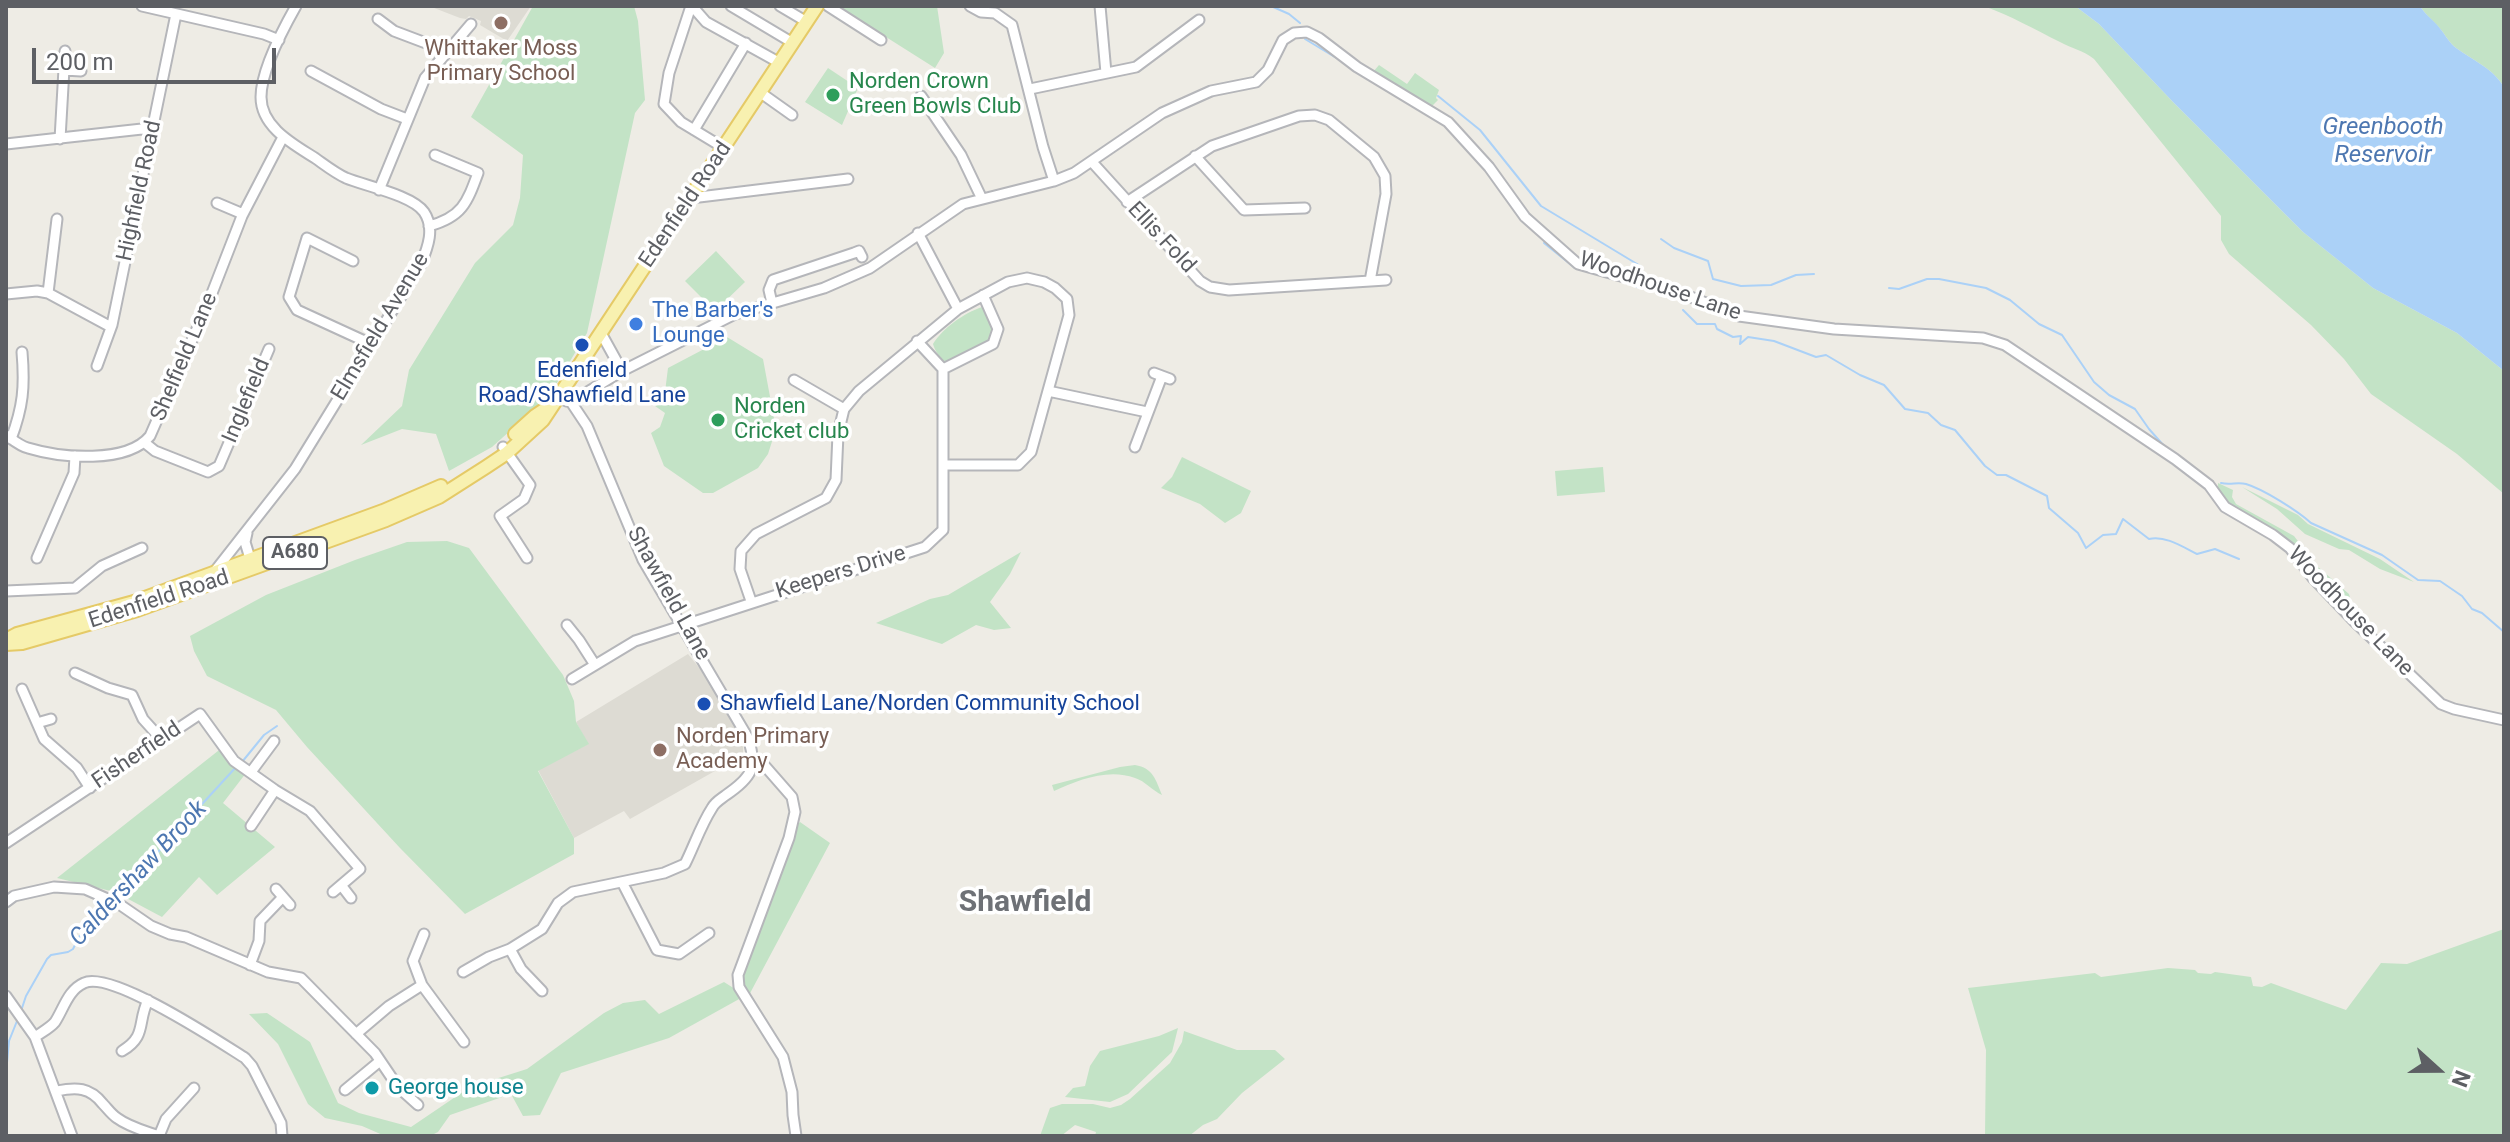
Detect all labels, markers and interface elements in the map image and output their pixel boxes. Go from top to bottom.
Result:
marker: Whittaker Moss Primary School [492,14,510,32]
scale bar [36,32,280,82]
place label: Whittaker Moss Primary School [424,36,578,88]
text: 200 m [46,48,113,76]
place label: Norden Crown Green Bowls Club [849,69,1021,120]
marker: Norden Crown Green Bowls Club [824,86,842,104]
water label: Greenbooth Reservoir [2322,114,2444,170]
street label: Highfield Road [112,118,168,264]
street label: Edenfield Road [634,137,738,273]
street label: Ellis Fold [1121,197,1201,279]
street label: Woodhouse Lane [1576,247,1744,327]
street label: Elmsfield Avenue [327,248,435,406]
street label: Shelfield Lane [146,289,224,425]
place label: The Barber's Lounge [652,298,773,350]
marker: The Barber's Lounge [627,315,645,333]
marker: Edenfield Road/Shawfield Lane [573,336,591,354]
street label: Inglefield [217,355,277,447]
place label: Edenfield Road/Shawfield Lane [478,358,686,410]
place label: Norden Cricket club [734,394,849,446]
marker: Norden Cricket club [709,411,727,429]
street label: Shawfield Lane [620,523,716,665]
road number: A680 [263,537,327,569]
street label: Keepers Drive [773,541,909,605]
street label: Woodhouse Lane [2282,542,2418,682]
street label: Edenfield Road [85,565,233,635]
place label: Shawfield Lane/Norden Community School [720,691,1140,717]
marker: Shawfield Lane/Norden Community School [695,695,713,713]
street label: Fisherfield [87,717,187,795]
place label: Norden Primary Academy [676,724,829,776]
marker: Norden Primary Academy [651,741,669,759]
water label: Caldershaw Brook [64,795,214,953]
district label: Shawfield [959,885,1091,921]
north arrow [2398,1030,2478,1110]
text: N [2446,1067,2475,1091]
place label: George house [388,1075,524,1101]
marker: George house [363,1079,381,1097]

